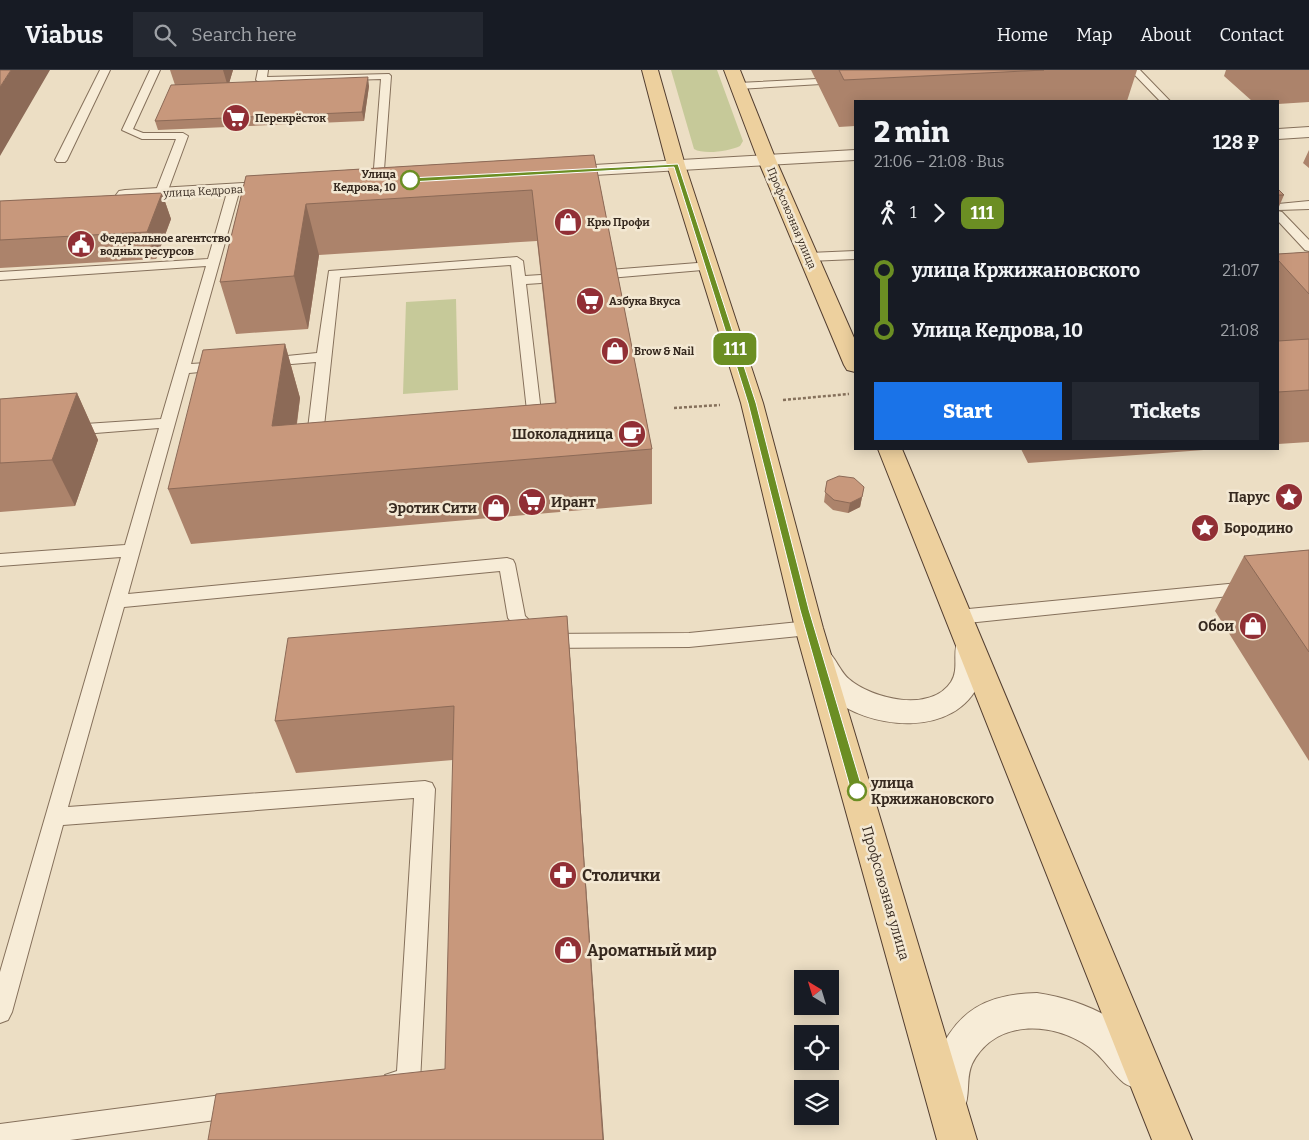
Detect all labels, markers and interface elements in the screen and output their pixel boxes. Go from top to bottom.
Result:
search box [133,12,483,57]
text: Viabus [25,21,103,49]
icon: search [151,21,179,49]
text: Search here [191,23,297,46]
text: Home [997,24,1048,46]
text: Map [1076,24,1112,46]
text: About [1140,24,1191,46]
text: Contact [1219,24,1284,46]
supermarket icon: Перекрёсток [221,103,251,133]
place label: Перекрёсток [255,112,326,125]
text: 2 min [874,116,949,149]
text: 128 ₽ [1213,131,1259,154]
text: 21:06 – 21:08 · Bus [874,152,1004,171]
street label: Профсоюзная улица [764,165,819,271]
place label: Улица Кедрова, 10 [333,168,397,194]
marker: Улица Кедрова, 10 [400,170,420,190]
street label: улица Кедрова [162,183,243,200]
icon: walk [874,199,902,227]
icon: forward [925,199,953,227]
text: 111 [971,202,994,224]
text: 1 [910,203,917,222]
shop icon: Крю Профи [553,207,583,237]
place label: Крю Профи [587,216,650,229]
public building icon: Федеральное агентство водных ресурсов [66,229,96,259]
place label: Федеральное агентство водных ресурсов [100,232,230,258]
text: улица Кржижановского [912,259,1140,282]
text: 21:07 [1222,261,1259,280]
supermarket icon: Азбука Вкуса [575,286,605,316]
place label: Азбука Вкуса [609,295,681,308]
text: Улица Кедрова, 10 [912,319,1083,342]
text: 21:08 [1221,321,1259,340]
line badge: 111 [706,333,764,365]
shop icon: Brow & Nail [600,336,630,366]
text: 111 [723,338,747,360]
place label: Brow & Nail [634,345,695,358]
button: Start [874,382,1062,440]
button: Tickets [1072,382,1259,440]
cafe icon: Шоколадница [617,419,647,449]
place label: Шоколадница [512,426,613,443]
place icon: Парус [1274,482,1304,512]
supermarket icon: Ирант [517,487,547,517]
place label: Парус [1228,489,1270,506]
shop icon: Эротик Сити [481,493,511,523]
place label: Ирант [551,494,596,511]
place label: Эротик Сити [389,500,478,517]
place icon: Бородино [1190,513,1220,543]
place label: Бородино [1224,520,1293,537]
shop icon: Обои [1238,611,1268,641]
place label: Обои [1198,618,1235,635]
place label: улица Кржижановского [870,775,994,808]
marker: улица Кржижановского [847,781,867,801]
street label: Профсоюзная улица [858,824,913,963]
pharmacy icon: Столички [548,860,578,890]
place label: Столички [582,866,661,885]
shop icon: Ароматный мир [553,935,583,965]
place label: Ароматный мир [587,941,717,960]
north arrow [794,970,839,1015]
map controls [794,970,839,1125]
button: locate [794,1025,839,1070]
button: layers [794,1080,839,1125]

